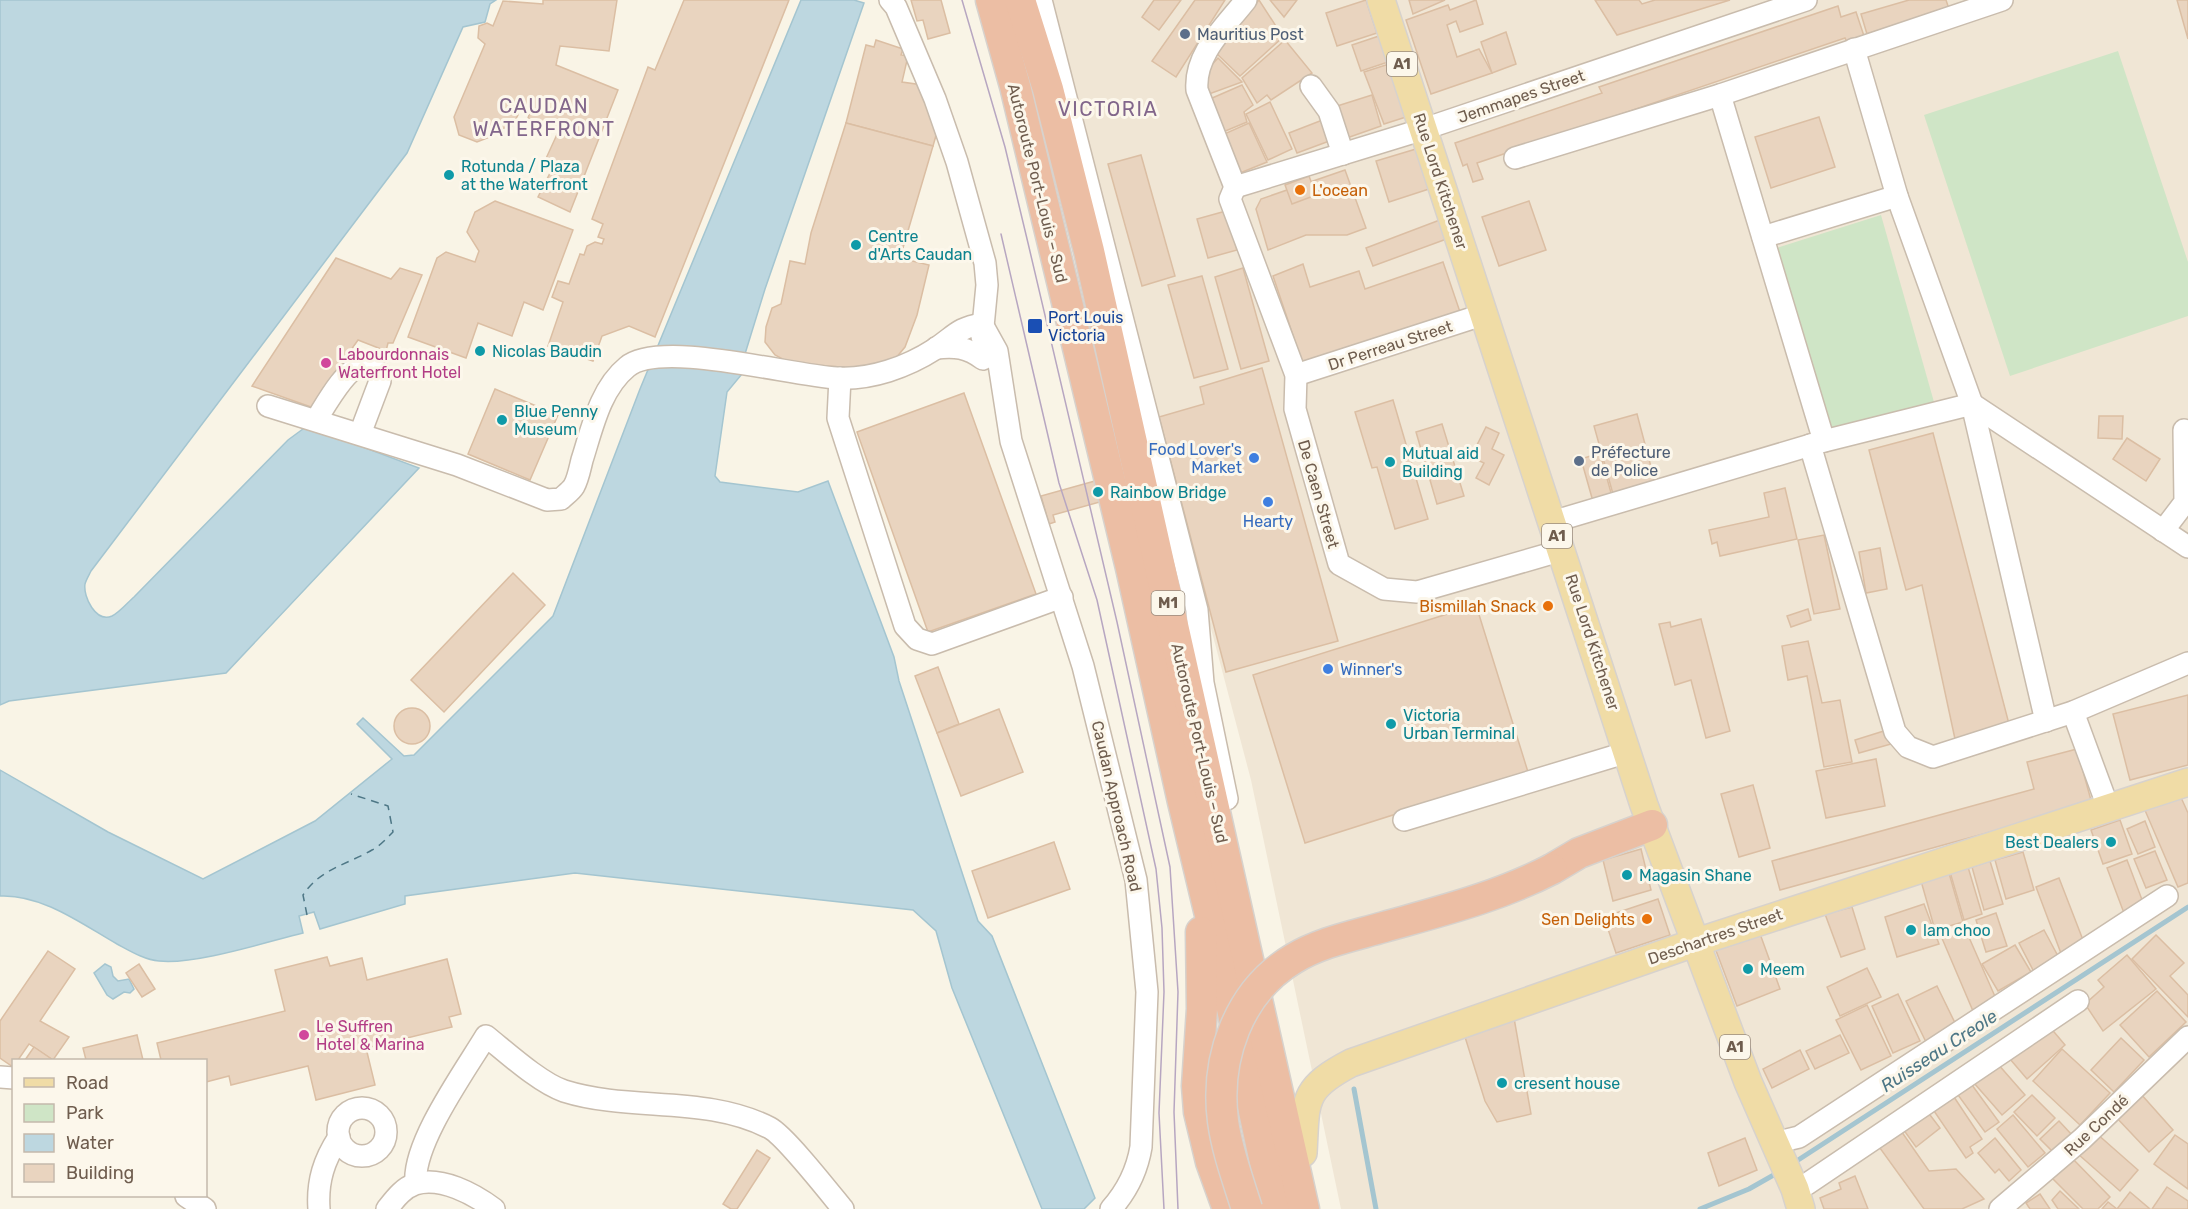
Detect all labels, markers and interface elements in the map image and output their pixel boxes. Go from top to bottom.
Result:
place label: Mauritius Post [1197,25,1304,44]
marker: Mauritius Post [1178,27,1192,41]
road number: A1 [1387,52,1417,76]
street label: Jemmapes Street [1455,66,1587,127]
street label: Autoroute Port-Louis – Sud [1004,82,1071,285]
district label: CAUDAN WATERFRONT [473,94,616,141]
district label: VICTORIA [1058,97,1158,121]
street label: Rue Lord Kitchener [1409,111,1472,252]
place label: Rotunda / Plaza at the Waterfront [461,157,588,194]
marker: Rotunda / Plaza at the Waterfront [442,168,456,182]
place label: L'ocean [1312,181,1368,200]
marker: L'ocean [1293,183,1307,197]
place label: Centre d'Arts Caudan [868,227,972,264]
marker: Centre d'Arts Caudan [849,238,863,252]
place label: Port Louis Victoria [1048,308,1123,345]
street label: Dr Perreau Street [1326,316,1455,375]
marker: Port Louis Victoria [1026,317,1044,335]
place label: Nicolas Baudin [492,342,602,361]
marker: Nicolas Baudin [473,344,487,358]
place label: Labourdonnais Waterfront Hotel [338,345,461,382]
marker: Labourdonnais Waterfront Hotel [319,356,333,370]
place label: Blue Penny Museum [514,402,598,439]
marker: Blue Penny Museum [495,413,509,427]
street label: De Caen Street [1294,438,1343,551]
place label: Food Lover's Market [1148,440,1242,477]
place label: Préfecture de Police [1591,443,1671,480]
place label: Mutual aid Building [1402,444,1479,481]
marker: Food Lover's Market [1247,451,1261,465]
marker: Préfecture de Police [1572,454,1586,468]
marker: Mutual aid Building [1383,455,1397,469]
place label: Rainbow Bridge [1110,483,1226,502]
marker: Rainbow Bridge [1091,485,1105,499]
marker: Hearty [1261,495,1275,509]
place label: Hearty [1243,512,1293,531]
road number: A1 [1542,524,1572,548]
street label: Rue Lord Kitchener [1561,572,1624,713]
road number: M1 [1152,591,1184,615]
place label: Bismillah Snack [1419,597,1537,616]
marker: Bismillah Snack [1541,599,1555,613]
street label: Autoroute Port-Louis – Sud [1167,641,1232,845]
place label: Winner's [1340,660,1402,679]
marker: Winner's [1321,662,1335,676]
place label: Victoria Urban Terminal [1403,706,1515,743]
marker: Victoria Urban Terminal [1384,717,1398,731]
street label: Caudan Approach Road [1088,719,1145,893]
place label: Best Dealers [2005,833,2099,852]
marker: Best Dealers [2104,835,2118,849]
place label: Magasin Shane [1639,866,1752,885]
marker: Magasin Shane [1620,868,1634,882]
street label: Deschartres Street [1645,905,1785,968]
place label: Sen Delights [1541,910,1635,929]
marker: Sen Delights [1640,912,1654,926]
place label: lam choo [1923,921,1991,940]
marker: lam choo [1904,923,1918,937]
place label: Meem [1760,960,1805,979]
marker: Meem [1741,962,1755,976]
water label: Ruisseau Creole [1876,1005,2002,1097]
place label: Le Suffren Hotel & Marina [316,1017,425,1054]
marker: Le Suffren Hotel & Marina [297,1028,311,1042]
road number: A1 [1720,1035,1750,1059]
legend [12,1059,207,1197]
text: Road [66,1072,109,1094]
place label: cresent house [1514,1074,1620,1093]
marker: cresent house [1495,1076,1509,1090]
street label: Rue Condé [2060,1091,2132,1160]
text: Park [66,1102,104,1124]
text: Water [66,1132,114,1154]
text: Building [66,1162,134,1184]

